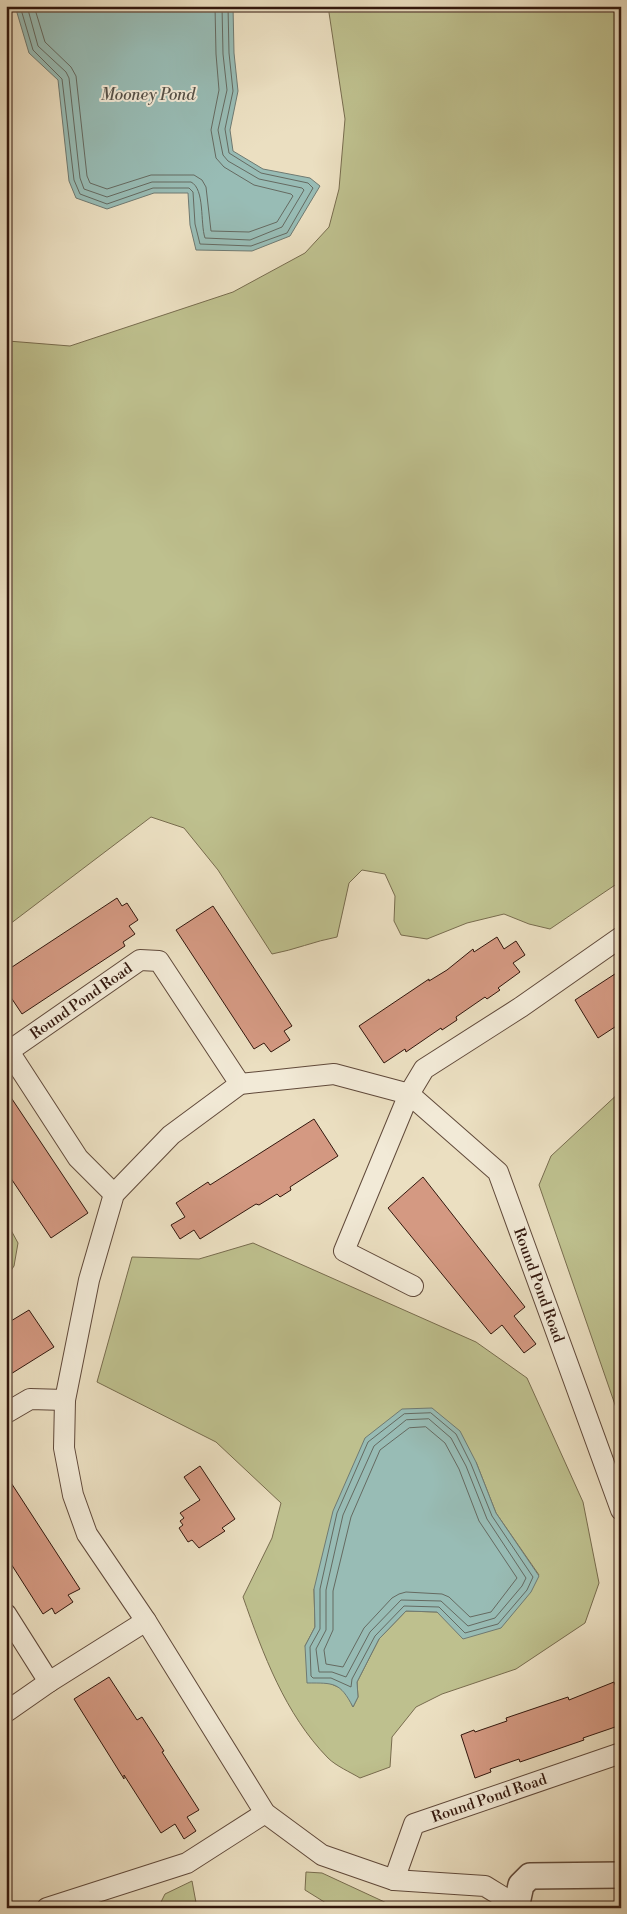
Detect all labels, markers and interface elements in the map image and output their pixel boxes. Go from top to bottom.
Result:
water label: Mooney Pond [101,85,196,105]
street label: Round Pond Road [26,959,137,1044]
street label: Round Pond Road [509,1225,568,1346]
street label: Round Pond Road [429,1770,550,1827]

